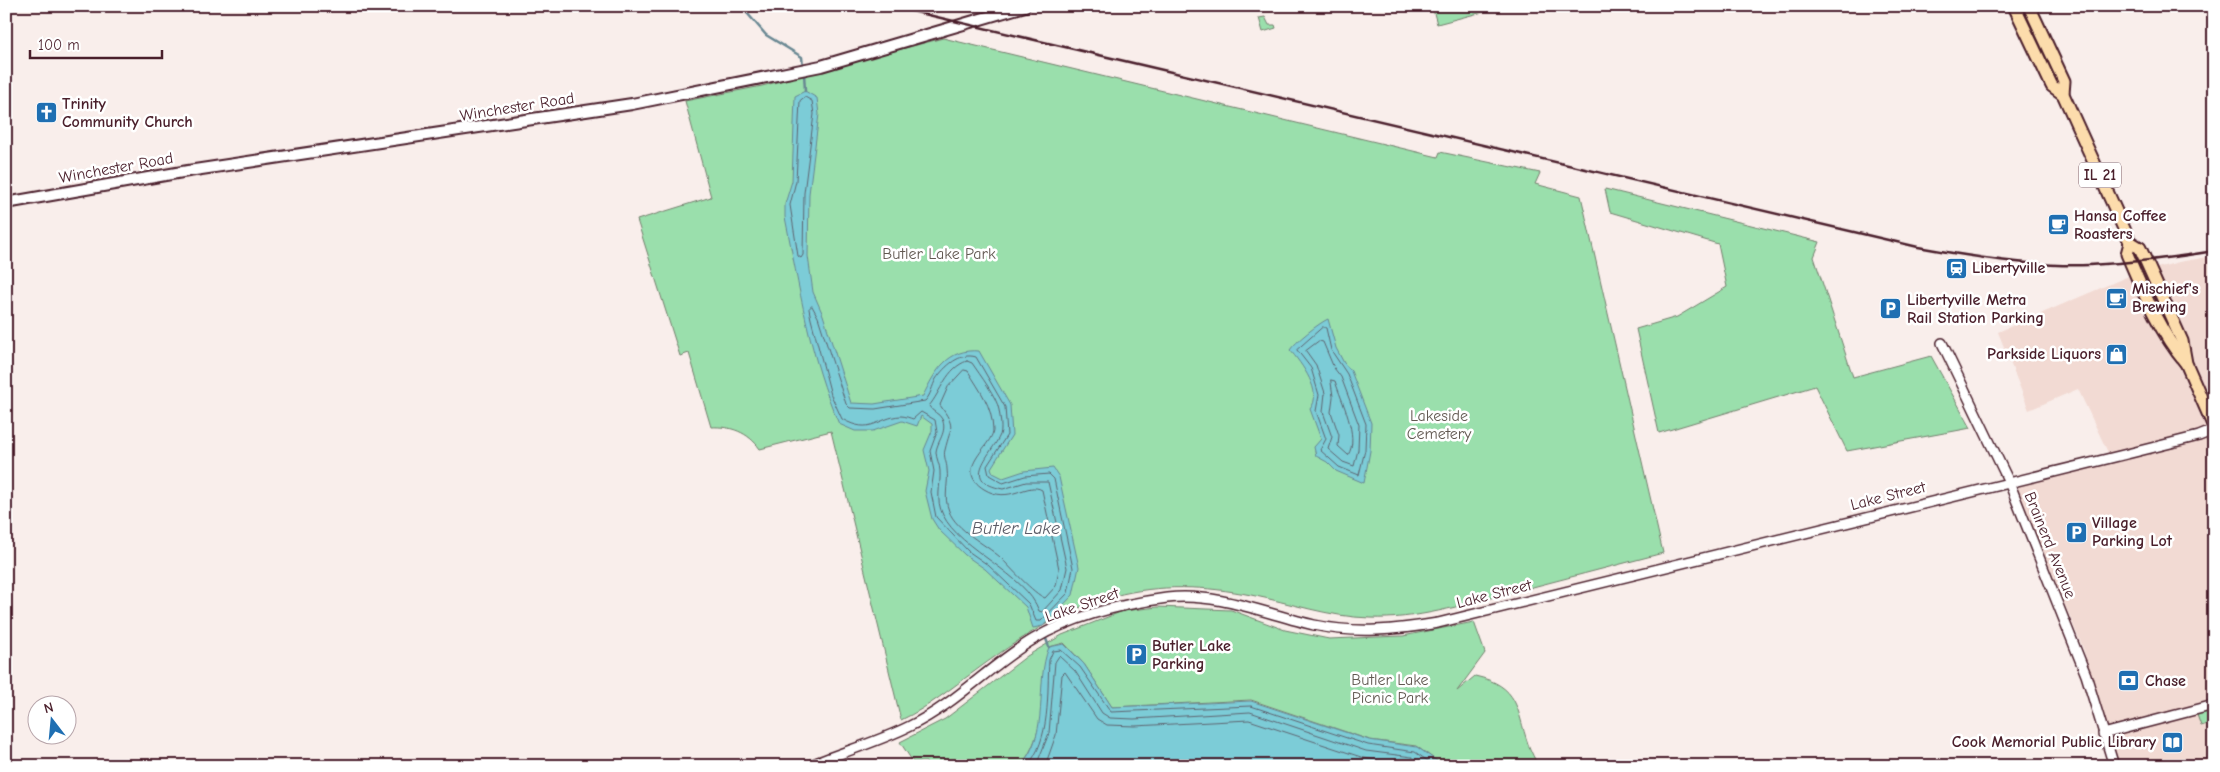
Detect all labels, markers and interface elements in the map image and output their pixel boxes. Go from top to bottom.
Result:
scale bar [30,28,162,60]
text: 100 m [38,36,80,54]
street label: Winchester Road [458,89,576,125]
place label: Trinity Community Church [62,95,193,131]
church icon: Trinity Community Church [34,101,58,125]
street label: Winchester Road [57,149,175,187]
road number: IL 21 [2079,162,2121,188]
place label: Hansa Coffee Roasters [2074,207,2166,243]
cafe icon: Hansa Coffee Roasters [2046,213,2070,237]
park label: Butler Lake Park [882,245,996,263]
station icon: Libertyville [1944,256,1968,280]
place label: Libertyville [1972,259,2046,277]
place label: Mischief's Brewing [2132,280,2199,316]
cafe icon: Mischief's Brewing [2104,286,2128,310]
place label: Libertyville Metra Rail Station Parking [1907,291,2044,327]
parking icon: Libertyville Metra Rail Station Parking [1879,297,1903,321]
shop icon: Parkside Liquors [2105,342,2129,366]
place label: Parkside Liquors [1987,345,2101,363]
park label: Lakeside Cemetery [1407,407,1472,443]
street label: Lake Street [1849,478,1928,514]
street label: Brainerd Avenue [2020,489,2080,601]
place label: Village Parking Lot [2092,514,2173,550]
water label: Butler Lake [972,518,1060,539]
parking icon: Village Parking Lot [2064,520,2088,544]
street label: Lake Street [1455,576,1534,612]
street label: Lake Street [1043,584,1122,626]
place label: Butler Lake Parking [1152,637,1231,673]
parking icon: Butler Lake Parking [1124,643,1148,667]
bank icon: Chase [2117,669,2141,693]
park label: Butler Lake Picnic Park [1351,671,1429,707]
place label: Chase [2145,672,2186,690]
north arrow [28,694,78,744]
text: N [42,699,55,717]
library icon: Cook Memorial Public Library [2160,730,2184,754]
place label: Cook Memorial Public Library [1952,733,2157,751]

